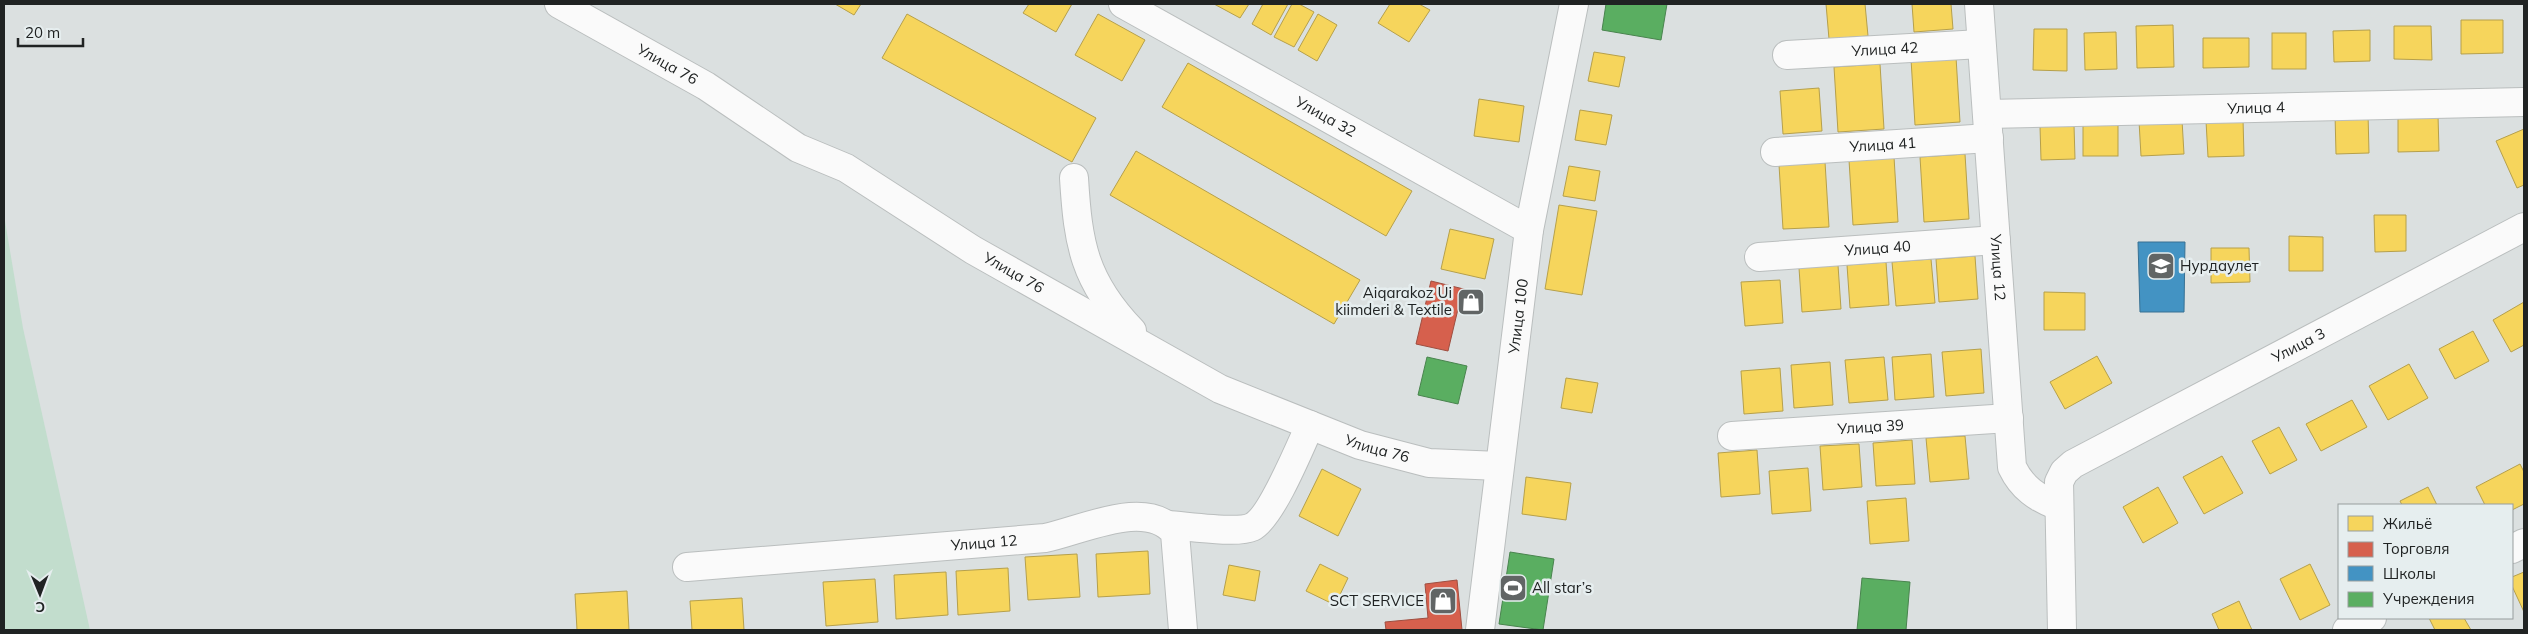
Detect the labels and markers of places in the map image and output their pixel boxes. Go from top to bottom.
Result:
school or university icon: Нурдаулет [2146,251,2176,281]
place label: Нурдаулет [2180,256,2259,275]
place label: Aiqarakoz Ui kiimderi & Textile [1335,283,1452,319]
shop icon: Aiqarakoz Ui kiimderi & Textile [1456,287,1486,317]
sports icon: All star’s [1498,573,1528,603]
place label: All star’s [1532,578,1592,597]
shop icon: SCT SERVICE [1428,586,1458,616]
place label: SCT SERVICE [1330,591,1424,610]

